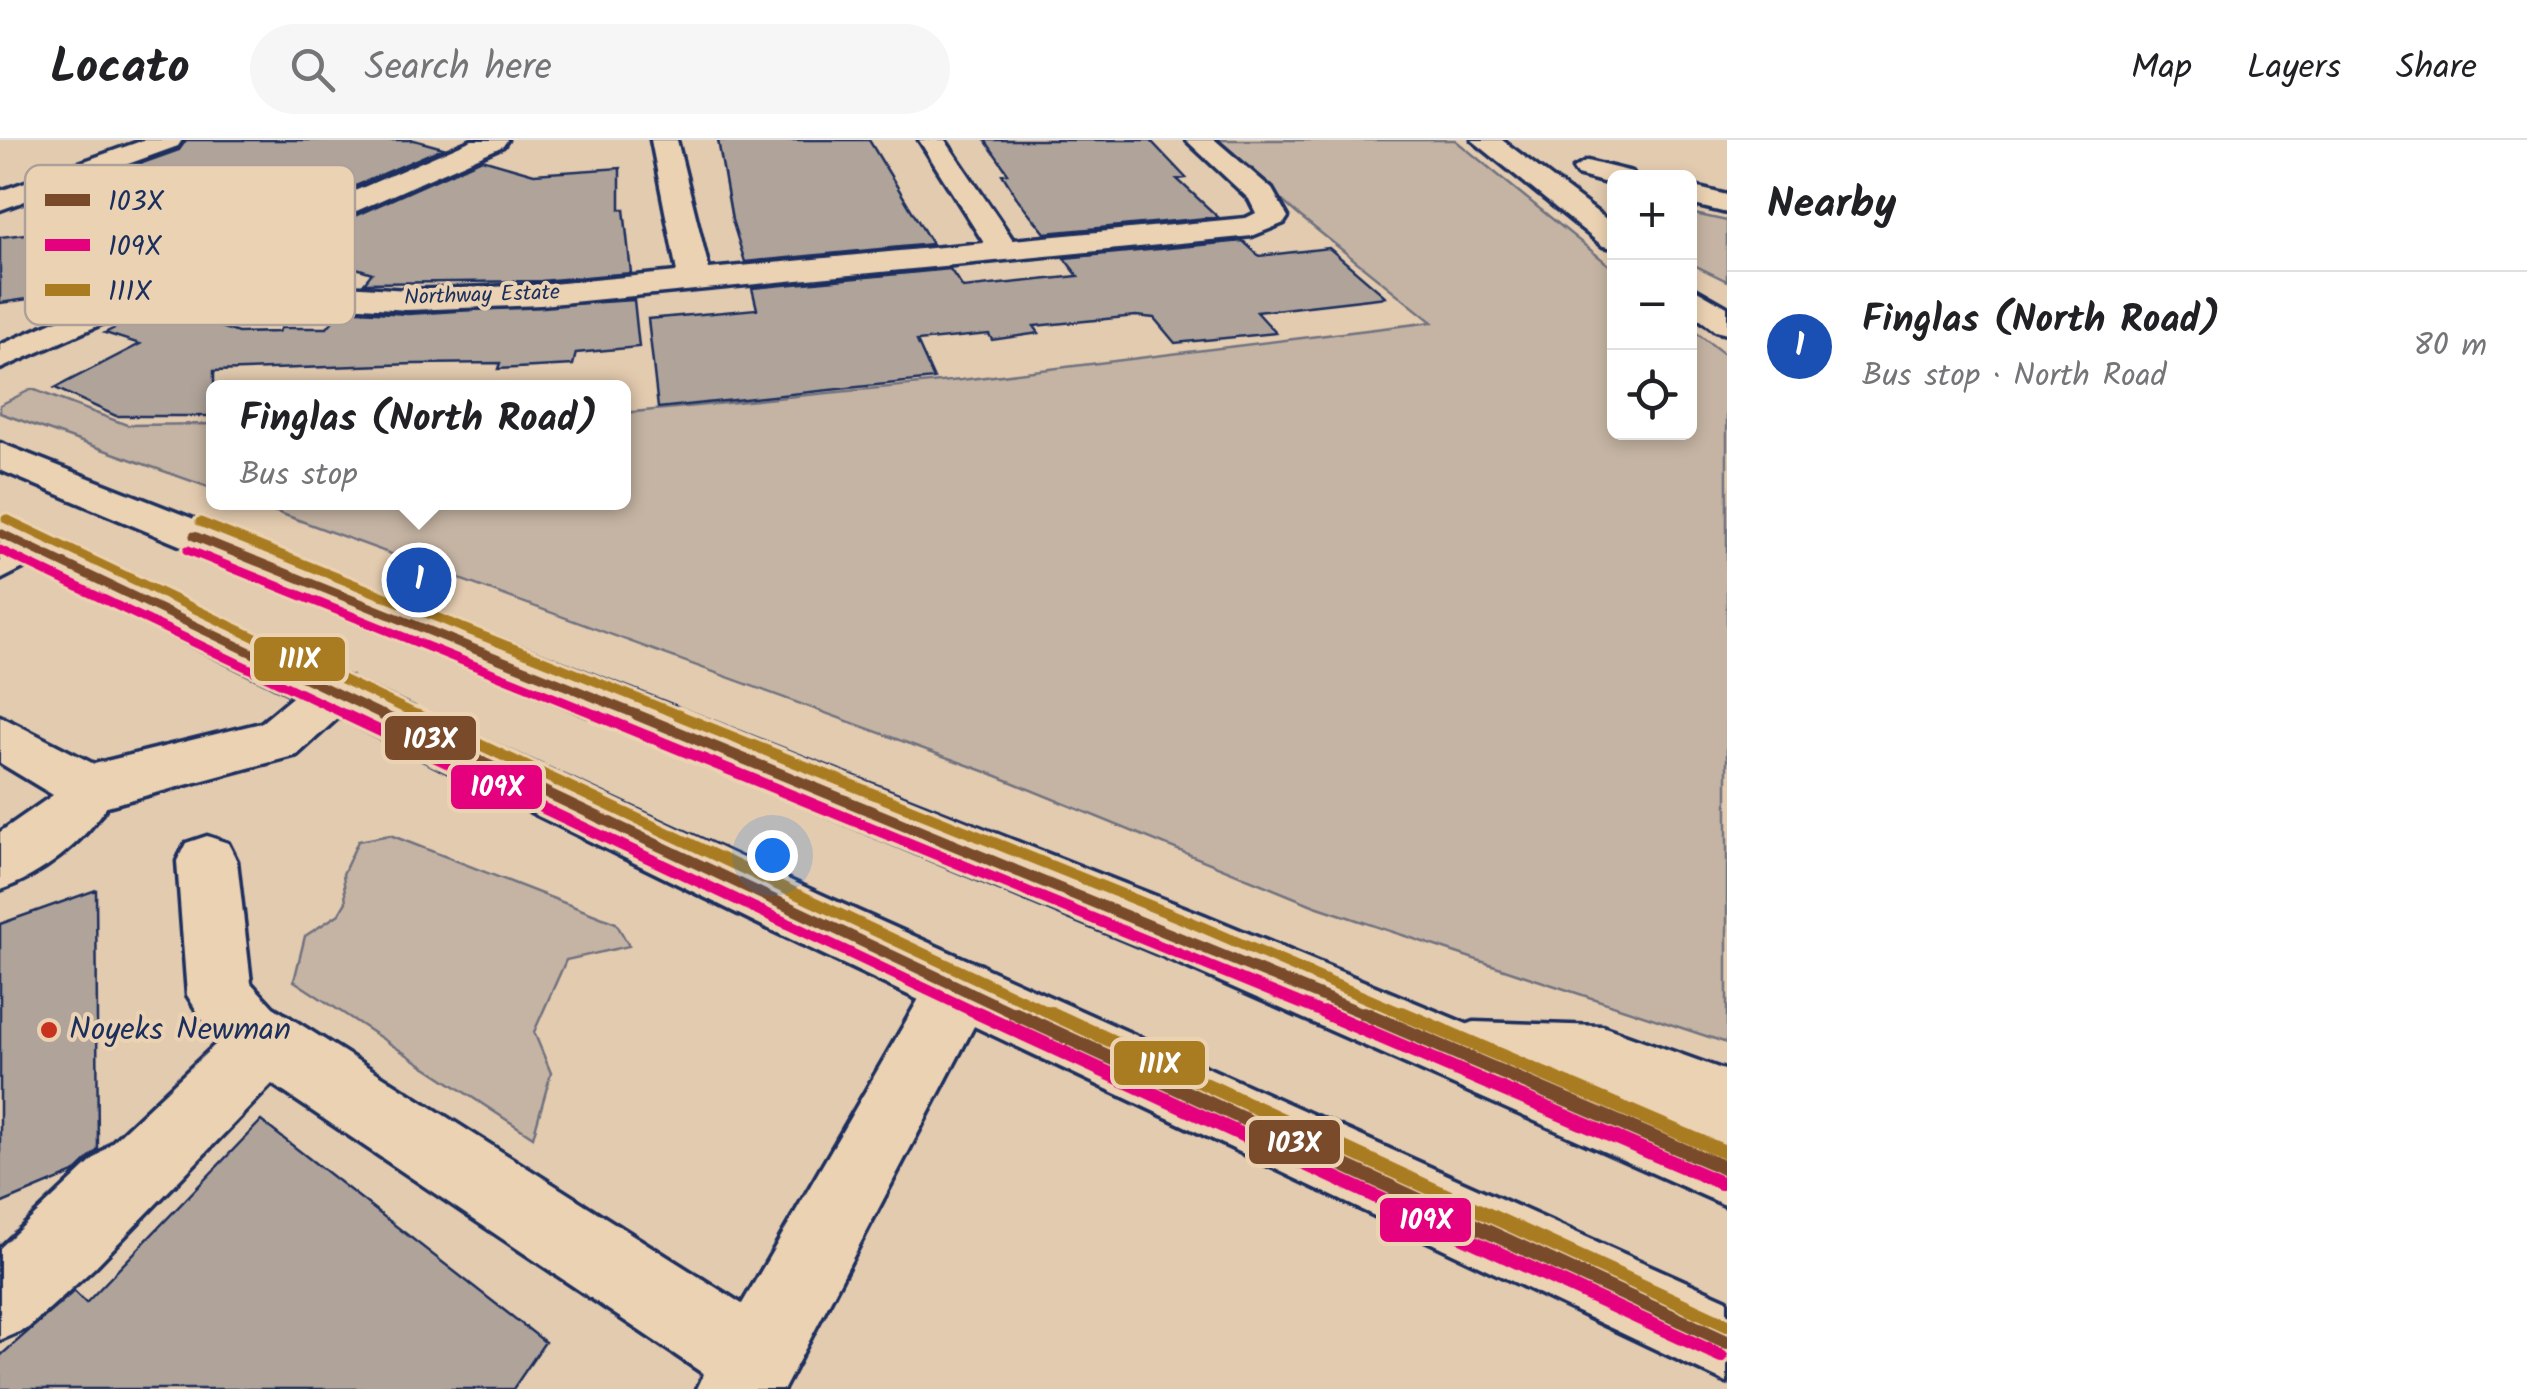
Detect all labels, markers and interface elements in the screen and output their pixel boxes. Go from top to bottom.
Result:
search box [250,24,950,114]
text: Locato [50,31,190,107]
text: Search here [365,39,552,99]
text: Map [2131,41,2192,97]
text: Layers [2247,41,2341,97]
text: Share [2396,41,2477,97]
icon: search [285,42,340,97]
legend [25,165,355,325]
map controls [1607,170,1697,440]
button: + [1607,170,1697,260]
text: Nearby [1767,172,1896,239]
text: 103X [108,180,165,225]
text: 109X [108,225,162,270]
button: − [1607,260,1697,350]
text: 111X [108,270,152,315]
street label: Northway Estate [403,276,561,316]
text: Finglas (North Road) [1862,291,2220,351]
text: 1 [1795,321,1804,372]
text: 80 m [2413,321,2487,372]
button: locate [1607,350,1697,440]
text: Bus stop · North Road [1862,351,2167,402]
popup [206,380,631,510]
text: Finglas (North Road) [239,390,598,450]
text: Bus stop [239,450,357,501]
pin: 1 [386,542,452,618]
line badge: 111X [252,635,347,683]
text: 111X [278,638,321,683]
line badge: 103X [383,714,478,762]
text: 103X [403,718,459,763]
line badge: 109X [449,763,544,811]
text: 109X [470,766,525,811]
your location [747,830,798,881]
place label: Noyeks Newman [69,1005,291,1056]
marker: Noyeks Newman [38,1019,60,1041]
line badge: 111X [1112,1039,1207,1087]
text: 111X [1138,1043,1181,1088]
line badge: 103X [1247,1118,1342,1166]
text: 103X [1267,1122,1323,1167]
line badge: 109X [1378,1196,1473,1244]
text: 109X [1399,1199,1454,1244]

